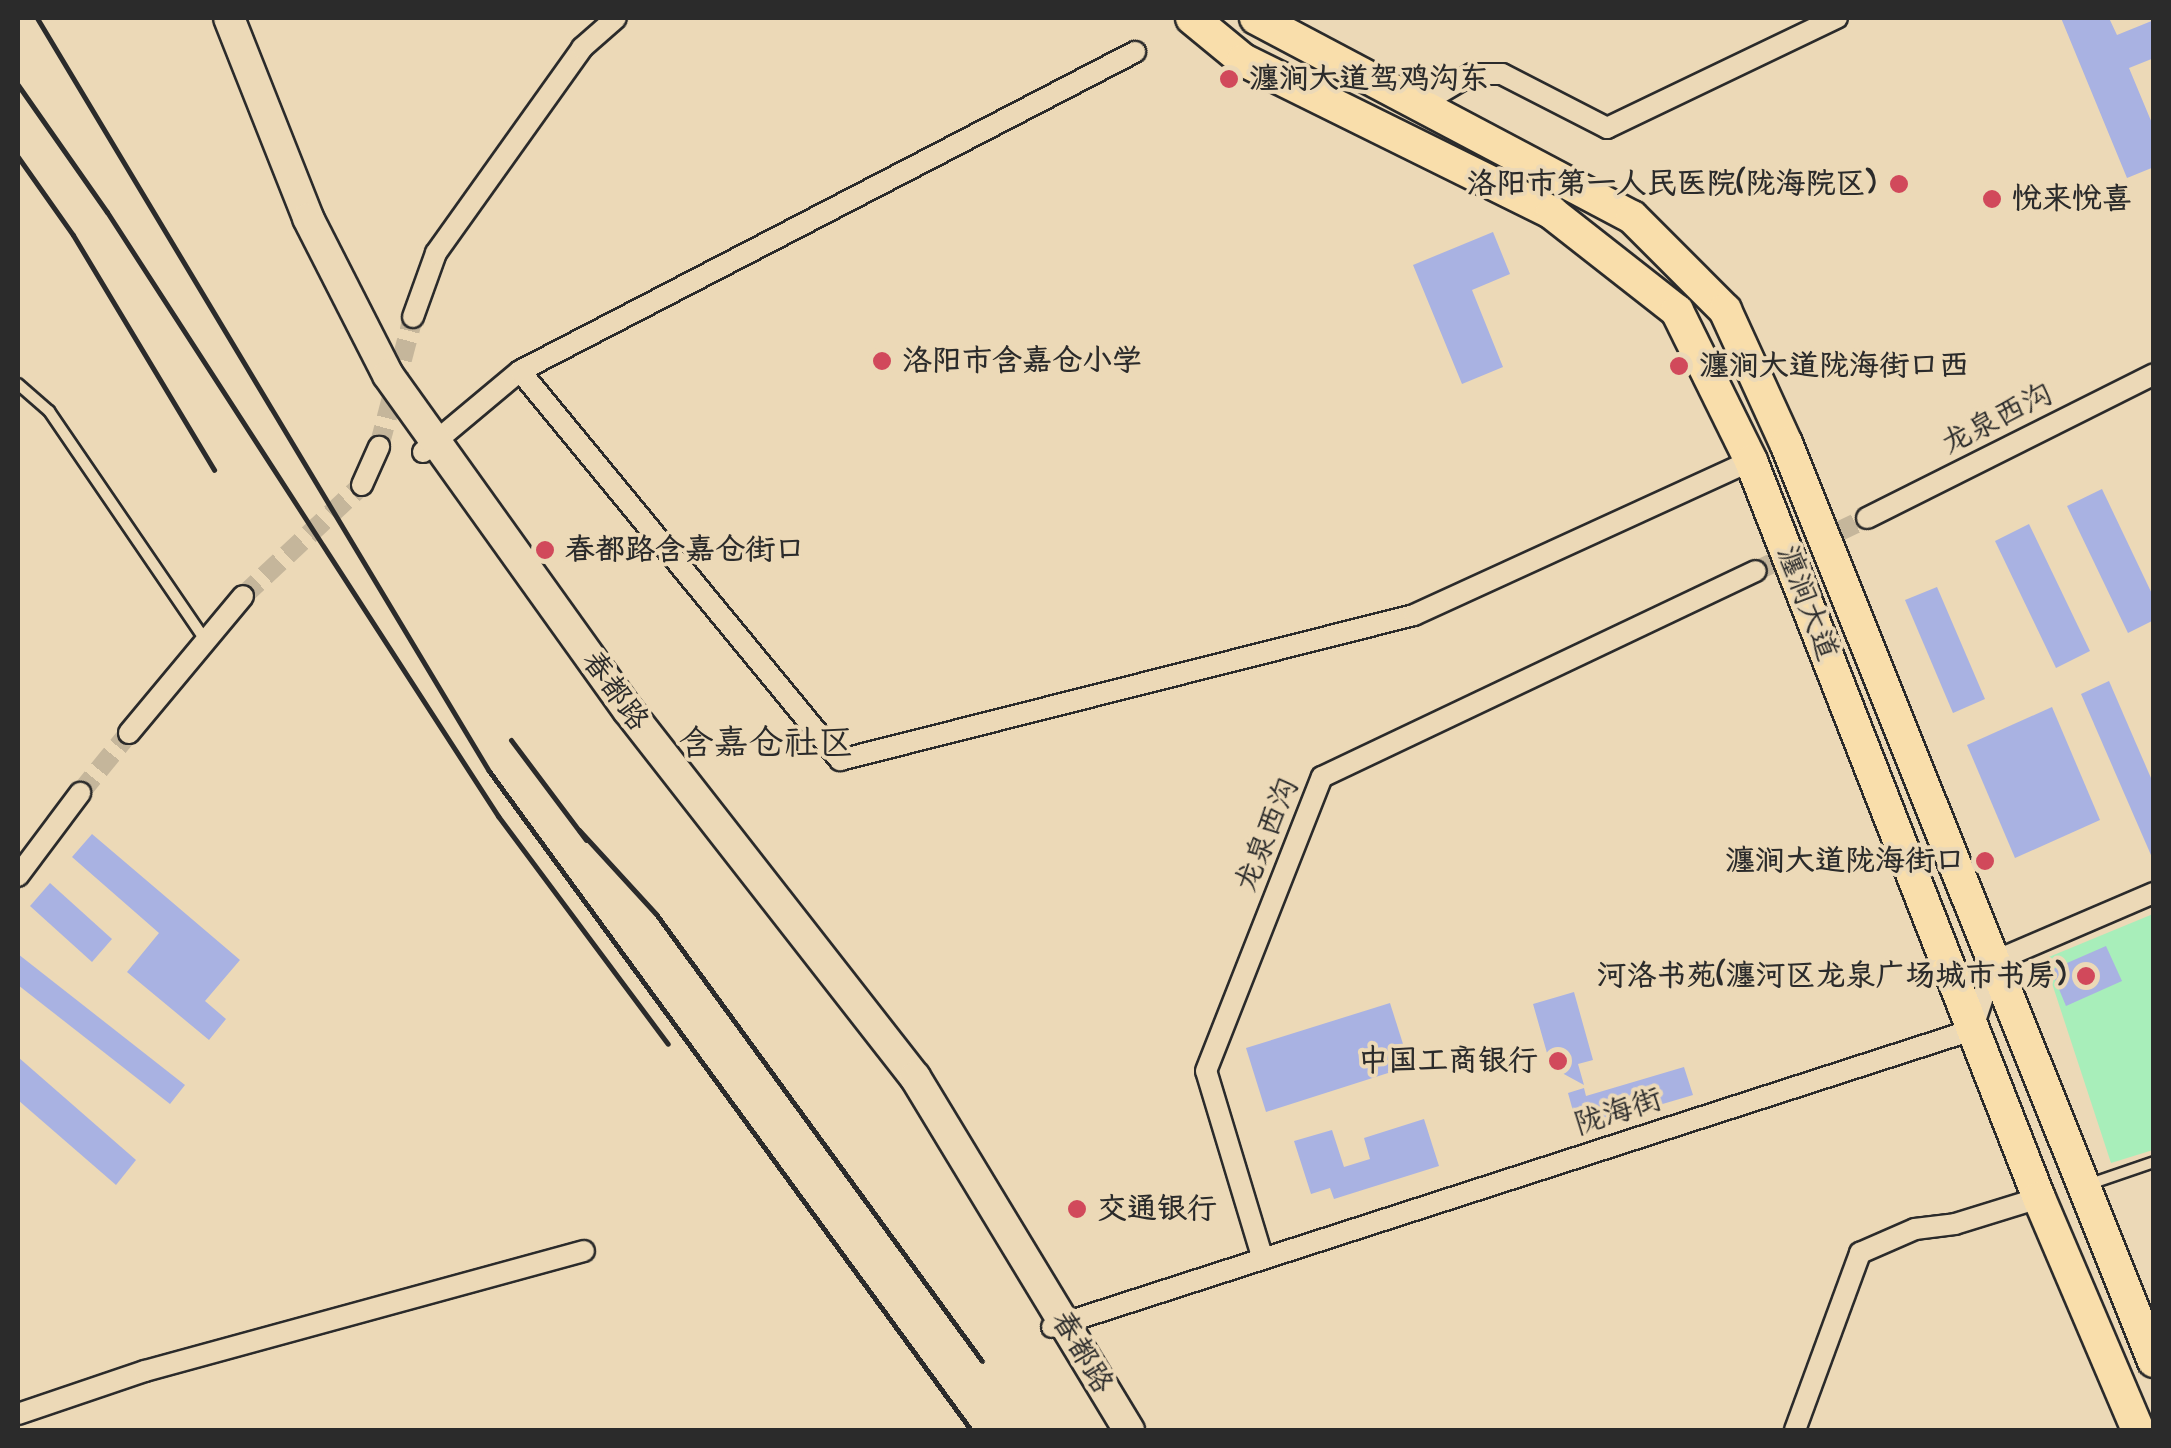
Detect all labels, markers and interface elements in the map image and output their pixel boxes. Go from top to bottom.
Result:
place label: 瀍涧大道驾鸡沟东 [1249,61,1489,97]
marker: 瀍涧大道驾鸡沟东 [1218,68,1240,90]
place label: 洛阳市第一人民医院(陇海院区) [1467,166,1876,202]
marker: 洛阳市第一人民医院(陇海院区) [1886,171,1912,197]
place label: 悦来悦喜 [2012,181,2132,217]
marker: 悦来悦喜 [1981,188,2003,210]
place label: 洛阳市含嘉仓小学 [902,343,1142,379]
place label: 瀍涧大道陇海街口西 [1699,348,1969,384]
marker: 洛阳市含嘉仓小学 [871,350,893,372]
marker: 瀍涧大道陇海街口西 [1668,355,1690,377]
street label: 龙泉西沟 [1935,376,2059,462]
place label: 春都路含嘉仓街口 [565,532,805,568]
marker: 春都路含嘉仓街口 [534,539,556,561]
street label: 瀍涧大道 [1769,541,1845,665]
street label: 春都路 [574,644,656,738]
district label: 含嘉仓社区 [679,723,853,765]
street label: 龙泉西沟 [1228,773,1306,897]
place label: 瀍涧大道陇海街口 [1725,843,1965,879]
marker: 瀍涧大道陇海街口 [1974,850,1996,872]
place label: 河洛书苑(瀍河区龙泉广场城市书房) [1597,958,2066,994]
marker: 河洛书苑(瀍河区龙泉广场城市书房) [2075,965,2097,987]
place label: 中国工商银行 [1358,1043,1538,1079]
marker: 中国工商银行 [1547,1050,1569,1072]
street label: 陇海街 [1570,1081,1666,1143]
place label: 交通银行 [1097,1191,1217,1227]
marker: 交通银行 [1066,1198,1088,1220]
street label: 春都路 [1043,1304,1121,1400]

